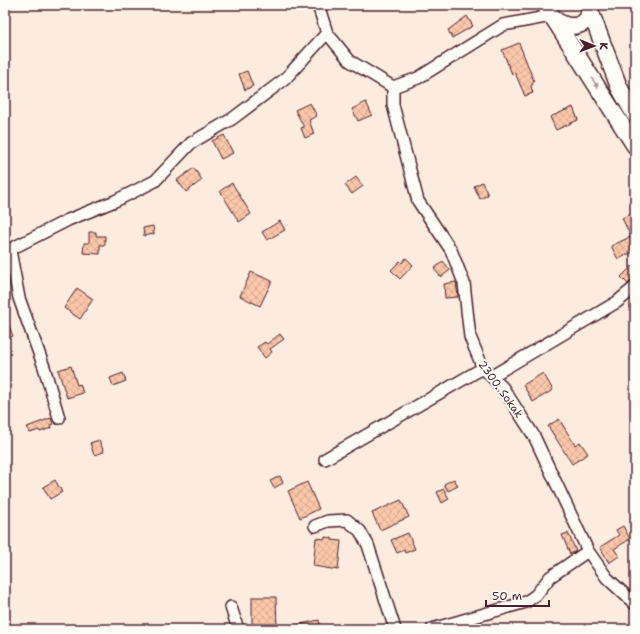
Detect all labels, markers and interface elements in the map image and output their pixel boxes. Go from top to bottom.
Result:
north arrow [574,26,614,66]
text: K [596,42,611,51]
one-way arrow [591,77,598,89]
street label: 2300. Sokak [475,358,526,421]
scale bar [486,582,549,608]
text: 50 m [492,588,522,604]

